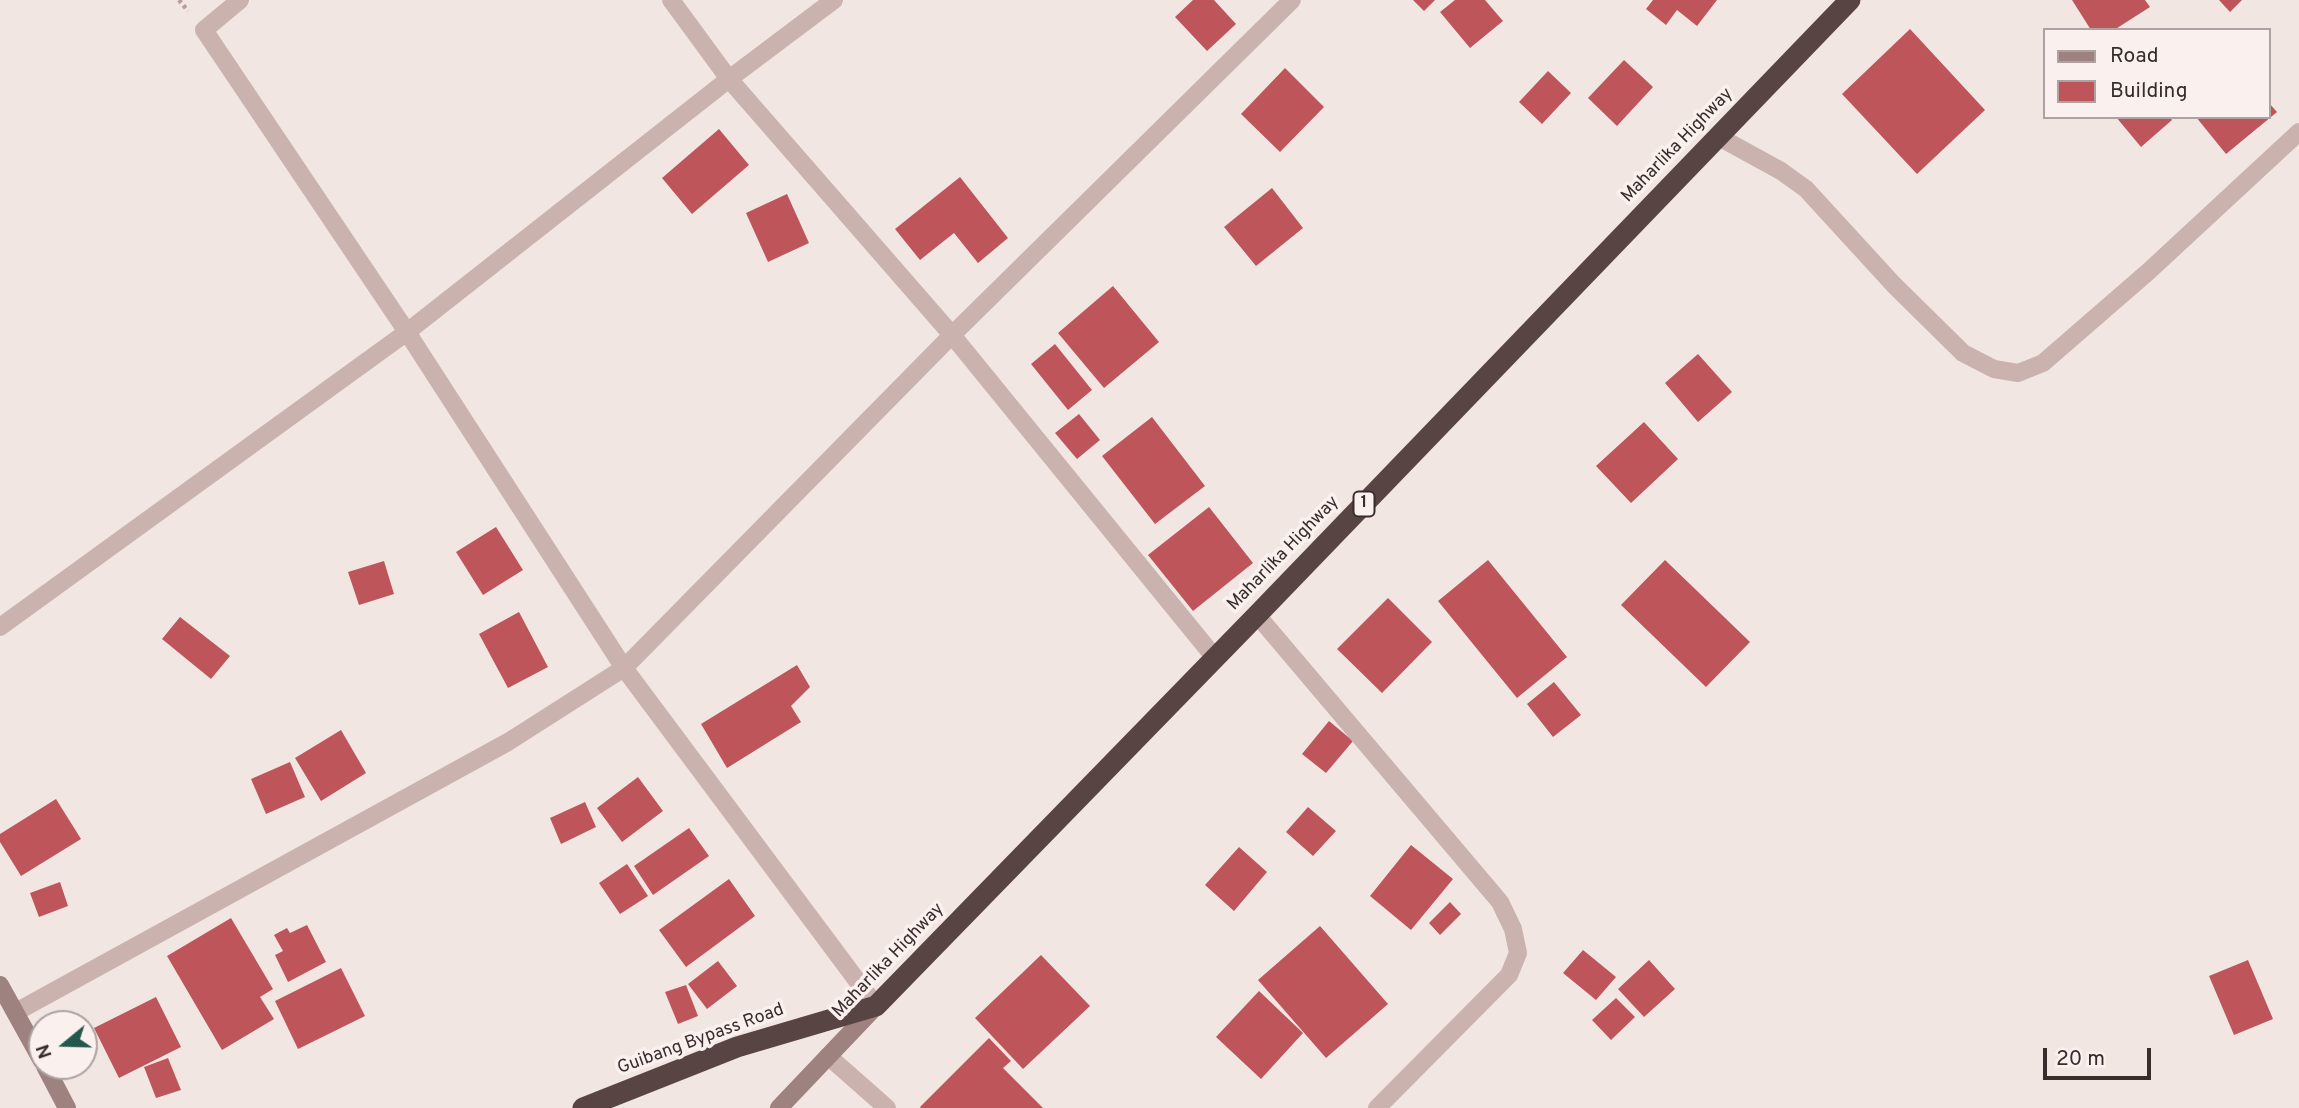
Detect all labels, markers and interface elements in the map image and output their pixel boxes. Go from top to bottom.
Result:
legend [2044,28,2271,119]
text: Road [2110,43,2159,70]
text: Building [2110,78,2188,105]
street label: Maharlika Highway [1618,84,1738,208]
road number: 1 [1354,491,1374,516]
street label: Maharlika Highway [1224,492,1344,616]
street label: Maharlika Highway [829,899,949,1023]
street label: Guibang Bypass Road [615,1000,787,1080]
north arrow [28,1010,98,1080]
scale bar [2047,1034,2156,1078]
text: N [31,1041,59,1062]
text: 20 m [2056,1046,2105,1073]

